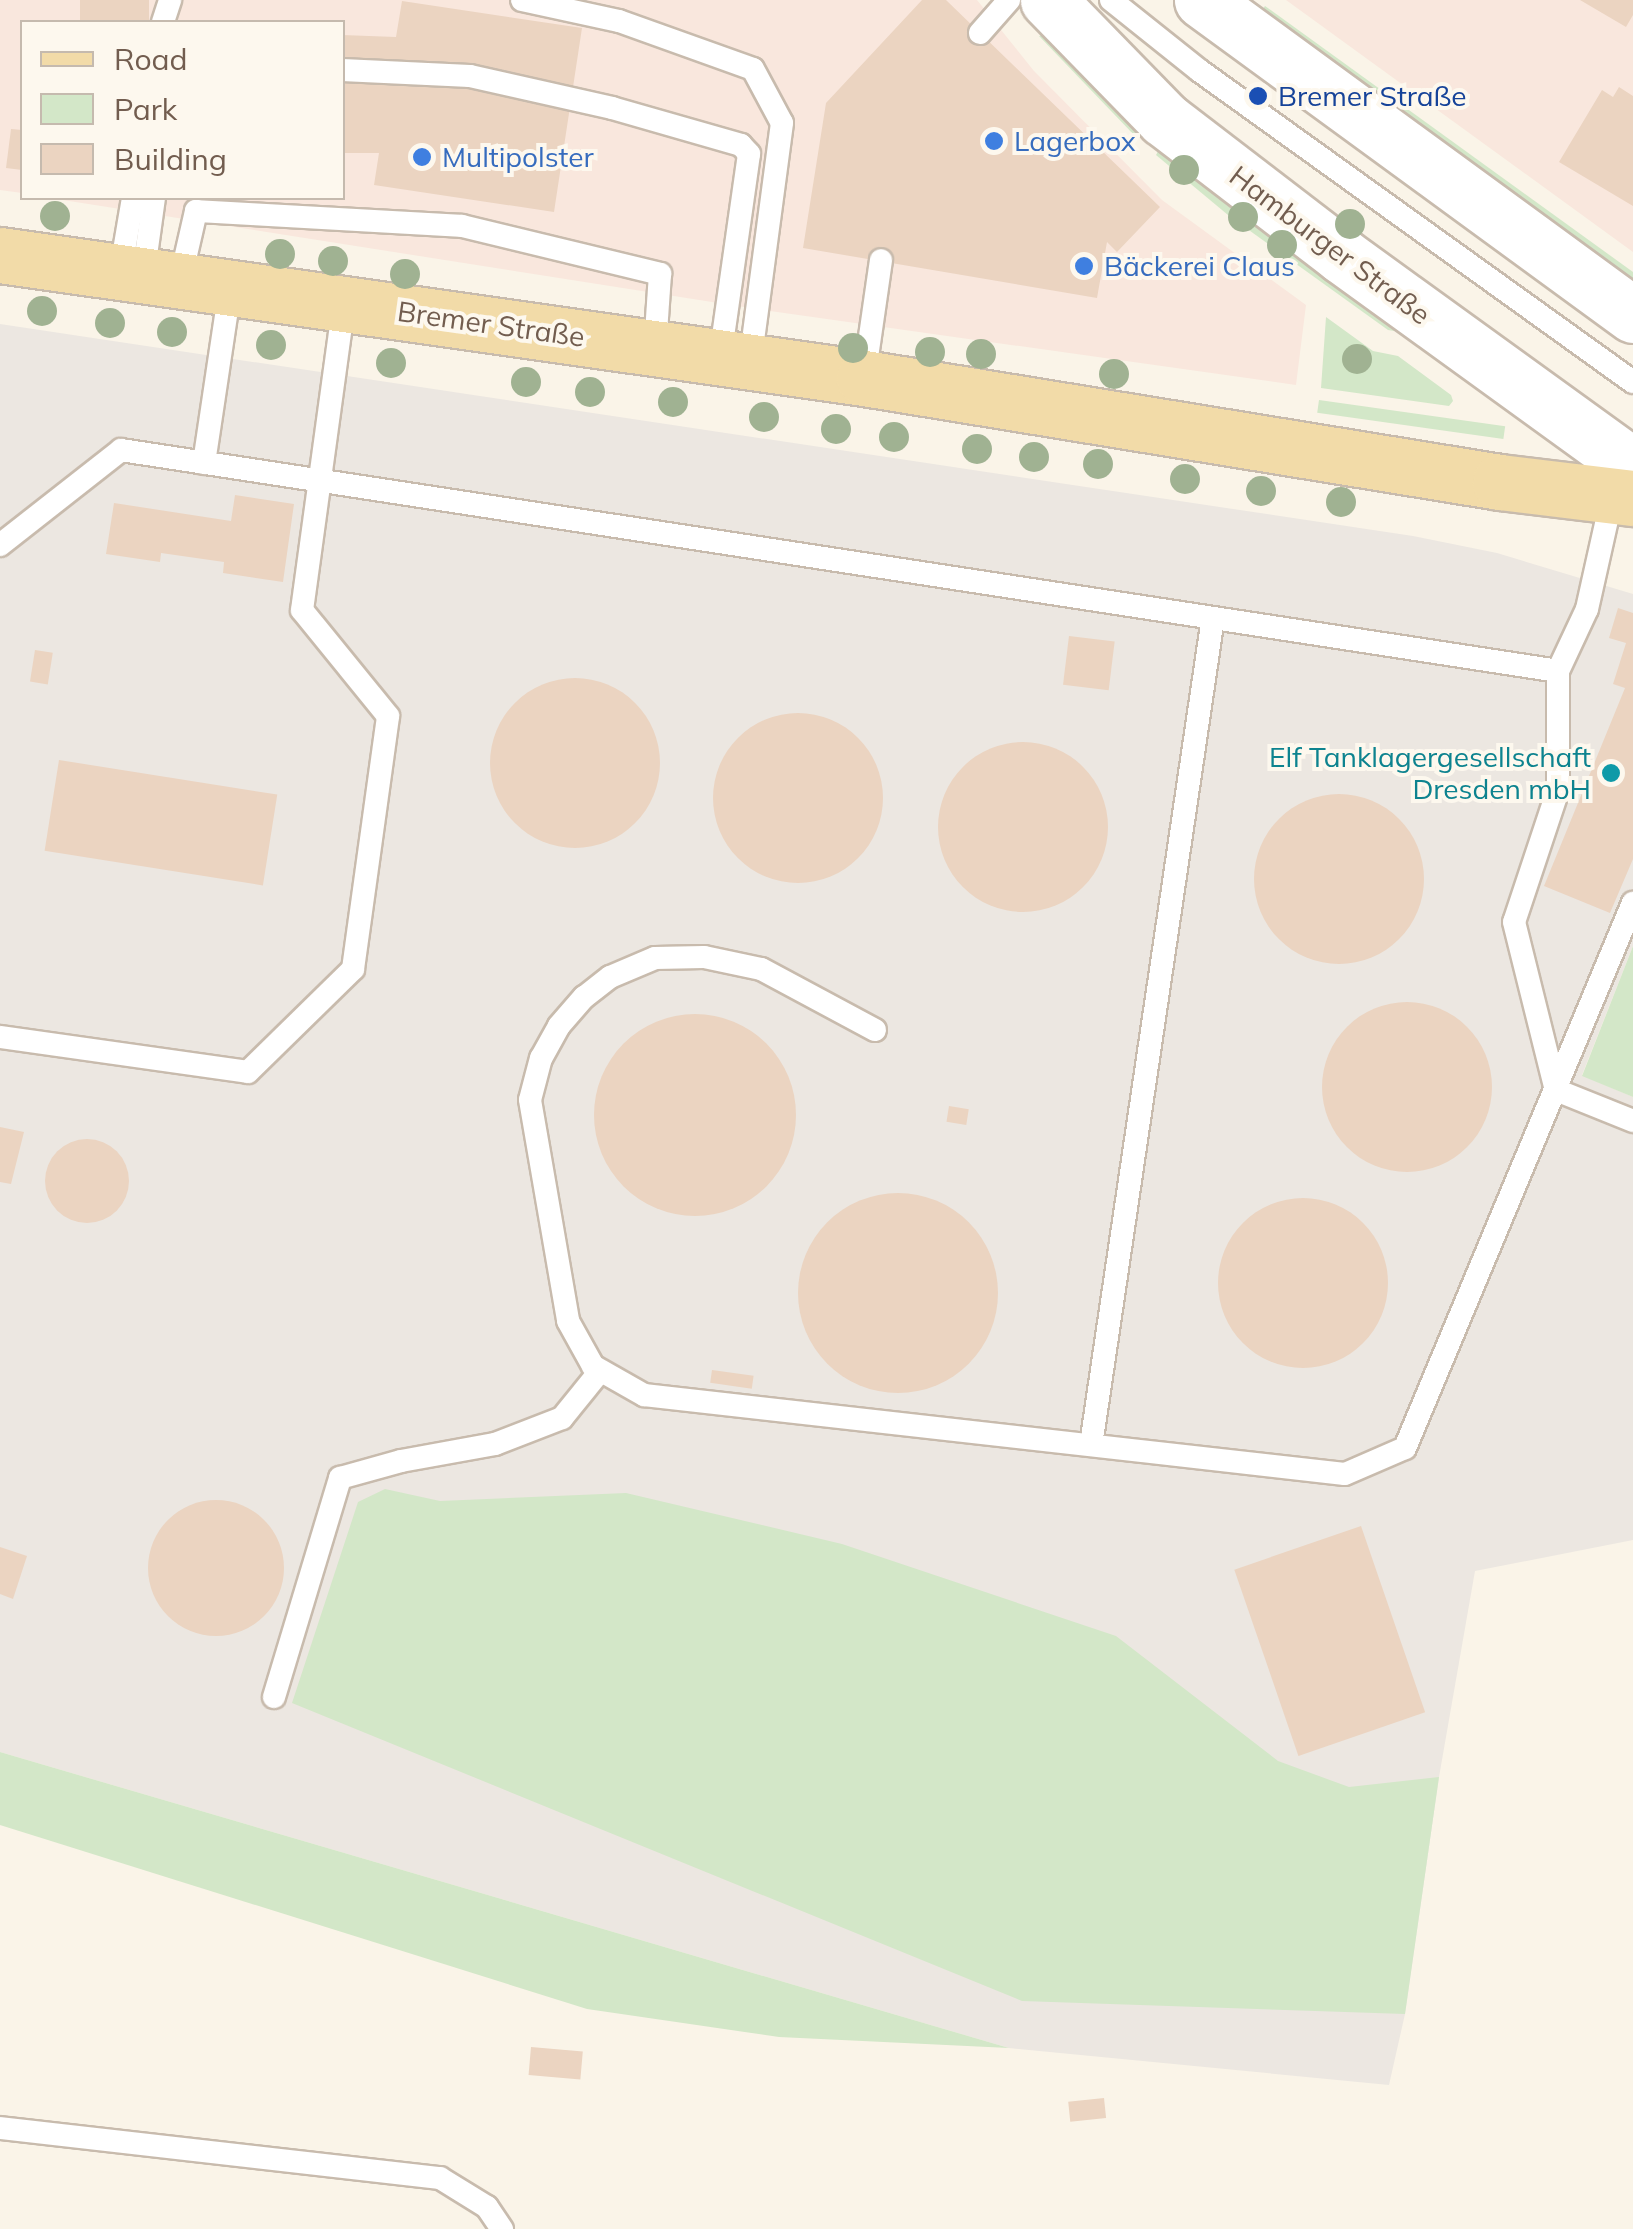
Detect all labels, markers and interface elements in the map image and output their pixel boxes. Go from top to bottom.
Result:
legend [20,20,345,200]
text: Road [114,40,188,78]
place label: Bremer Straße [1278,79,1467,113]
marker: Bremer Straße [1247,85,1269,107]
text: Park [114,90,177,128]
place label: Lagerbox [1014,124,1136,158]
marker: Lagerbox [983,130,1005,152]
text: Building [114,140,227,178]
place label: Multipolster [442,140,594,174]
marker: Multipolster [411,146,433,168]
street label: Hamburger Straße [1223,159,1437,331]
place label: Bäckerei Claus [1104,249,1295,283]
marker: Bäckerei Claus [1073,255,1095,277]
street label: Bremer Straße [395,294,587,354]
place label: Elf Tanklagergesellschaft Dresden mbH [1269,740,1591,806]
marker: Elf Tanklagergesellschaft Dresden mbH [1600,762,1622,784]

